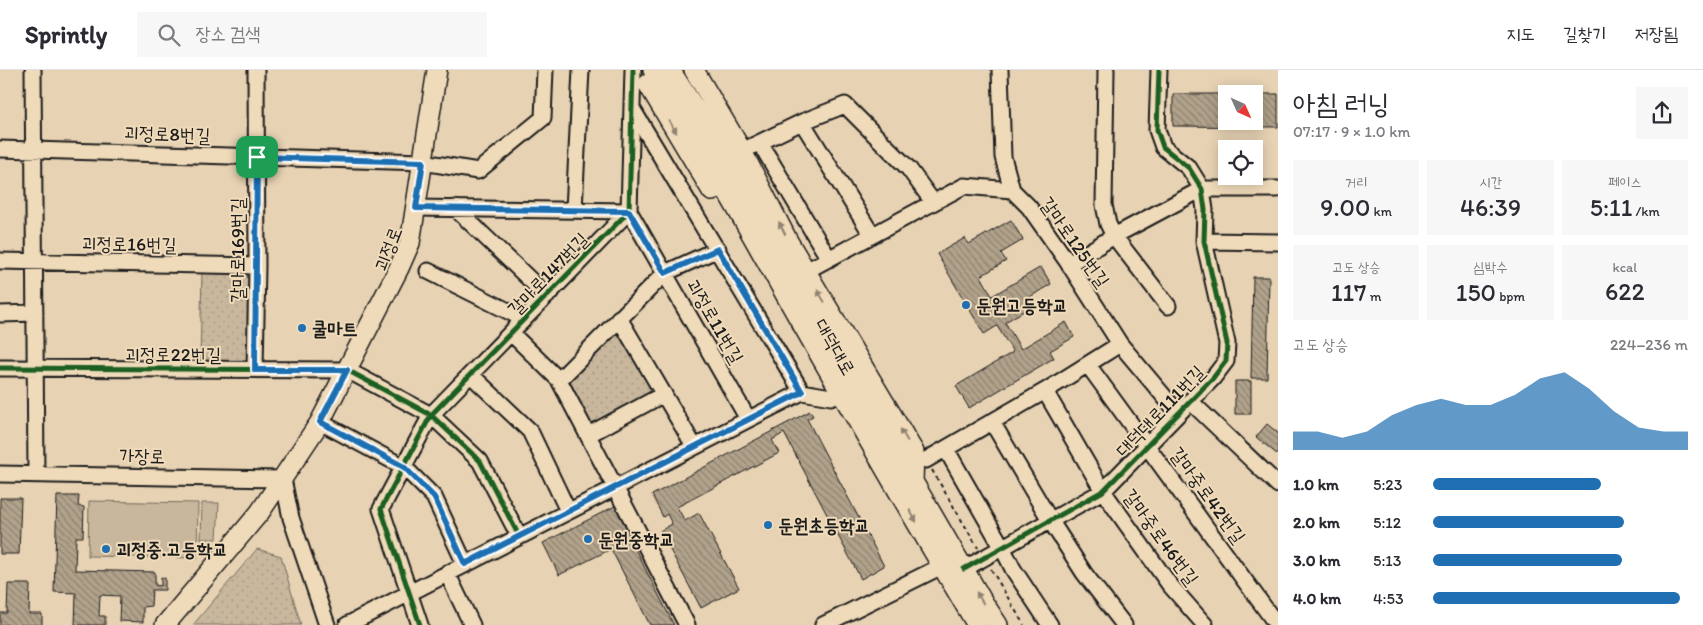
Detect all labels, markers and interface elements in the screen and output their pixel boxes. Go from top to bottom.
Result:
search box [137,12,487,57]
text: Sprintly [25,20,107,49]
icon: search [155,21,183,49]
text: 장소 검색 [195,22,261,45]
text: 지도 [1506,23,1535,45]
text: 길찾기 [1563,23,1607,45]
text: 저장됨 [1635,23,1678,45]
north arrow [1218,85,1262,130]
map controls [1218,85,1263,185]
text: 아침 러닝 [1293,86,1389,120]
button: share [1636,87,1688,139]
street label: 괴정로8번길 [123,121,211,147]
one-way arrow [669,121,678,134]
text: 07:17 · 9 × 1.0 km [1293,122,1410,141]
pin [236,136,278,178]
button: locate [1218,140,1263,185]
icon: arrive [243,143,271,171]
text: 거리 [1345,174,1367,191]
text: 시간 [1479,174,1502,191]
text: 페이스 [1608,174,1642,191]
street label: 갈마로125번길 [1035,192,1115,292]
text: 9.00 [1320,192,1370,222]
text: 46:39 [1460,192,1521,222]
text: 5:11 [1590,192,1632,222]
street label: 갈마로169번길 [226,197,249,303]
text: km [1370,203,1392,220]
text: /km [1632,203,1660,220]
one-way arrow [778,221,786,236]
street label: 괴정로 [369,223,407,275]
street label: 갈마로147번길 [503,228,593,320]
street label: 괴정로16번길 [81,232,177,256]
text: 고도 상승 [1332,259,1380,276]
text: 심박수 [1474,259,1507,276]
text: kcal [1612,259,1637,276]
street label: 괴정로11번길 [682,275,748,367]
text: 622 [1605,276,1645,306]
text: 117 [1331,277,1367,307]
text: 150 [1456,277,1496,307]
text: m [1367,288,1381,305]
text: bpm [1496,288,1525,305]
one-way arrow [817,289,826,302]
place label: 둔원고등학교 [976,294,1068,317]
marker: 둔원고등학교 [960,299,972,311]
street label: 대덕대로 [810,315,860,379]
place label: 쿨마트 [312,317,358,340]
marker: 쿨마트 [296,322,308,334]
text: 고도 상승 [1293,335,1348,354]
text: 224–236 m [1610,335,1688,354]
street label: 괴정로22번길 [125,343,221,366]
street label: 대덕대로111번길 [1111,361,1209,461]
one-way arrow [900,429,909,442]
street label: 갈마중로42번길 [1165,442,1251,548]
street label: 가장로 [119,444,165,468]
text: 1.0 km [1293,475,1339,494]
text: 5:23 [1373,475,1402,494]
street label: 갈마중로46번길 [1118,484,1204,590]
one-way arrow [908,510,917,523]
text: 2.0 km [1293,513,1340,532]
text: 5:12 [1373,513,1401,532]
place label: 둔원초등학교 [778,514,870,537]
marker: 둔원초등학교 [762,519,774,531]
place label: 둔원중학교 [598,528,674,551]
marker: 둔원중학교 [582,533,594,545]
place label: 괴정중.고등학교 [116,538,228,561]
marker: 괴정중.고등학교 [100,543,112,555]
text: 3.0 km [1293,551,1340,570]
text: 5:13 [1373,551,1401,570]
text: 4.0 km [1293,589,1341,608]
text: 4:53 [1373,589,1404,608]
one-way arrow [976,591,985,604]

